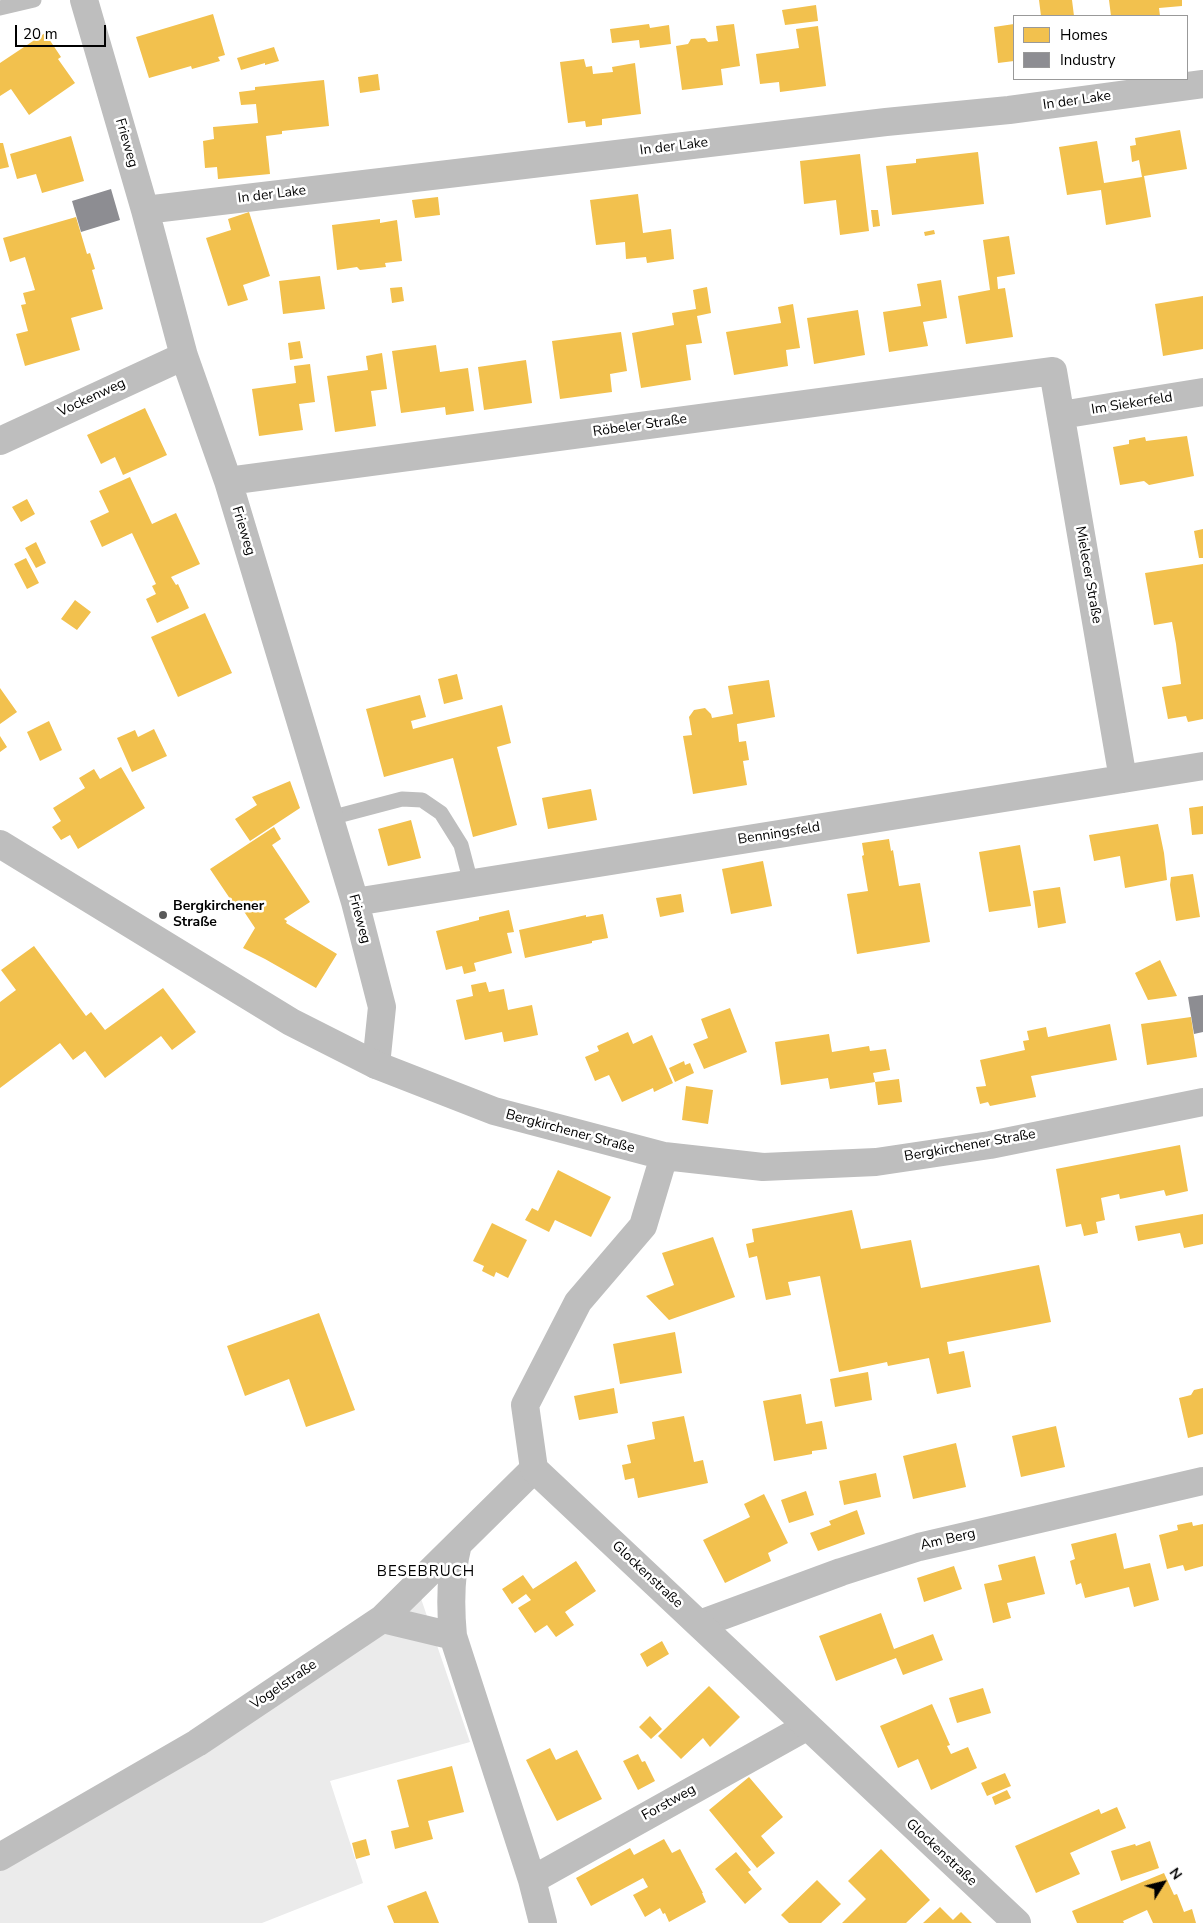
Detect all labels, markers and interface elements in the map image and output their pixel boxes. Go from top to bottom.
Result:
scale bar [18,15,109,47]
legend [1013,15,1188,80]
text: 20 m [23,24,58,44]
text: Homes [1060,25,1108,45]
text: Industry [1060,50,1115,70]
street label: In der Lake [1042,88,1112,114]
street label: Frieweg [111,116,141,170]
street label: In der Lake [639,134,709,160]
street label: In der Lake [237,182,307,208]
street label: Vockenweg [56,375,128,421]
street label: Im Siekerfeld [1090,389,1174,419]
street label: Röbeler Straße [592,411,688,441]
street label: Frieweg [228,504,258,558]
street label: Mielecer Straße [1071,525,1105,625]
street label: Benningsfeld [737,819,821,849]
street label: Frieweg [344,892,374,946]
place label: Bergkirchener Straße [173,899,264,932]
marker: Bergkirchener Straße [157,909,169,921]
street label: Bergkirchener Straße [504,1107,636,1157]
street label: Bergkirchener Straße [903,1126,1037,1166]
street label: Am Berg [919,1526,977,1554]
street label: Glockenstraße [608,1538,686,1612]
district label: BESEBRUCH [376,1563,476,1581]
street label: Vogelstraße [248,1657,320,1713]
street label: Forstweg [639,1781,699,1825]
street label: Glockenstraße [902,1816,980,1890]
north arrow [1138,1858,1188,1908]
text: N [1165,1864,1186,1884]

